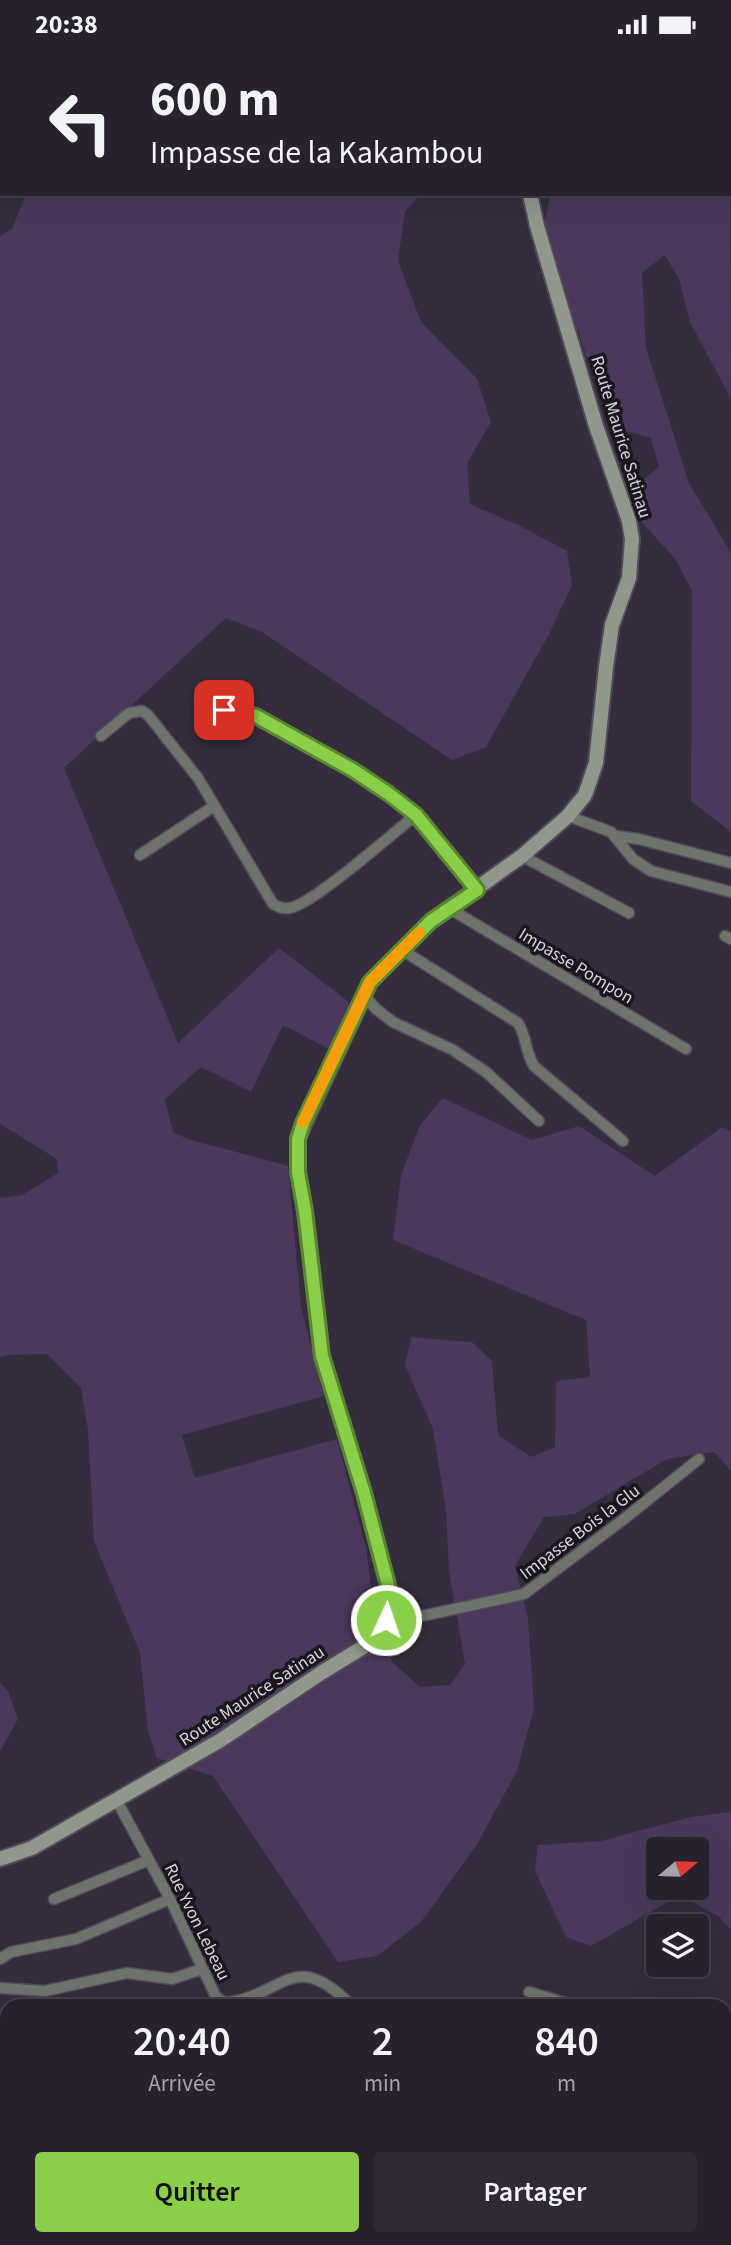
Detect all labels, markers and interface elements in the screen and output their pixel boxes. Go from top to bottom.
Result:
text: 20:38 [35,6,98,43]
text: 600 m [150,65,279,135]
icon: left [35,77,126,168]
text: Impasse de la Kakambou [150,130,483,176]
street label: Route Maurice Satinau [584,353,658,521]
pin [194,680,254,740]
icon: arrive [205,691,243,729]
street label: Impasse Pompon [514,922,638,1010]
street label: Impasse Bois la Glu [515,1478,645,1586]
position arrow [349,1583,423,1657]
street label: Route Maurice Satinau [174,1640,330,1752]
north arrow [646,1837,709,1901]
map controls [646,1837,709,1977]
street label: Rue Yvon Lebeau [158,1859,236,1985]
button: layers [646,1914,709,1977]
text: 20:40 [133,2012,231,2072]
text: 2 [372,2012,393,2072]
text: 840 [534,2012,599,2072]
text: Arrivée [148,2067,216,2100]
text: min [364,2067,401,2100]
text: m [557,2067,576,2100]
button: Quitter [35,2152,359,2232]
button: Partager [373,2152,697,2232]

